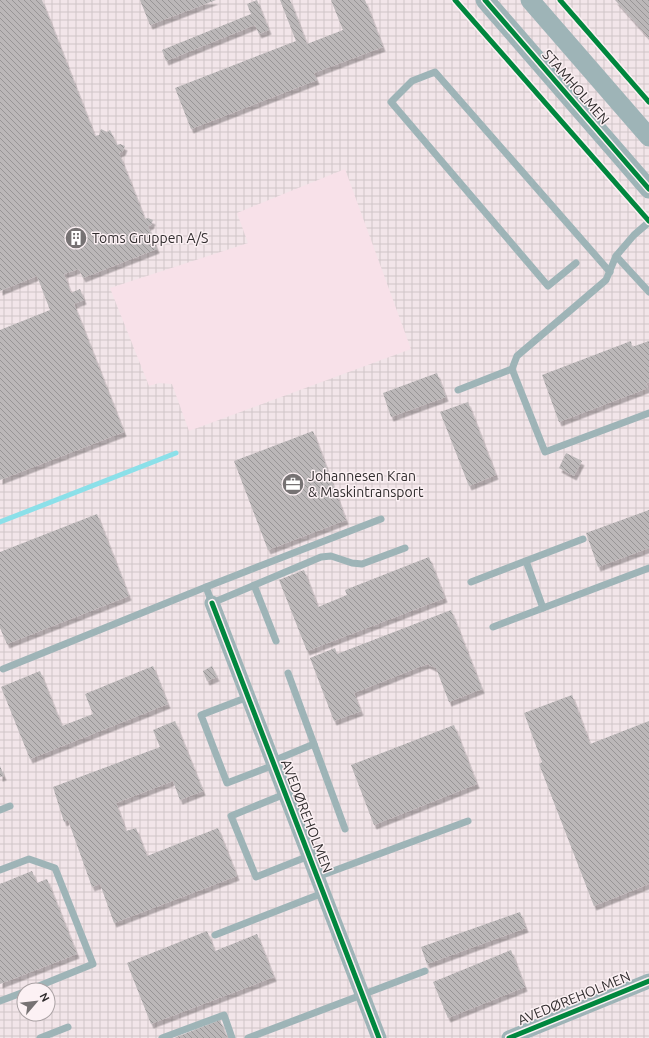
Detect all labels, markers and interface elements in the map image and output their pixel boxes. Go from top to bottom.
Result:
street label: STAMHOLMEN [539,47,613,127]
building icon: Toms Gruppen A/S [63,225,89,251]
place label: Toms Gruppen A/S [92,230,208,246]
place label: Johannesen Kran & Maskintransport [308,468,424,500]
office icon: Johannesen Kran & Maskintransport [280,471,306,497]
street label: AVEDØREHOLMEN [278,757,336,875]
street label: AVEDØREHOLMEN [515,968,633,1028]
north arrow [16,982,56,1022]
text: N [38,991,52,1004]

